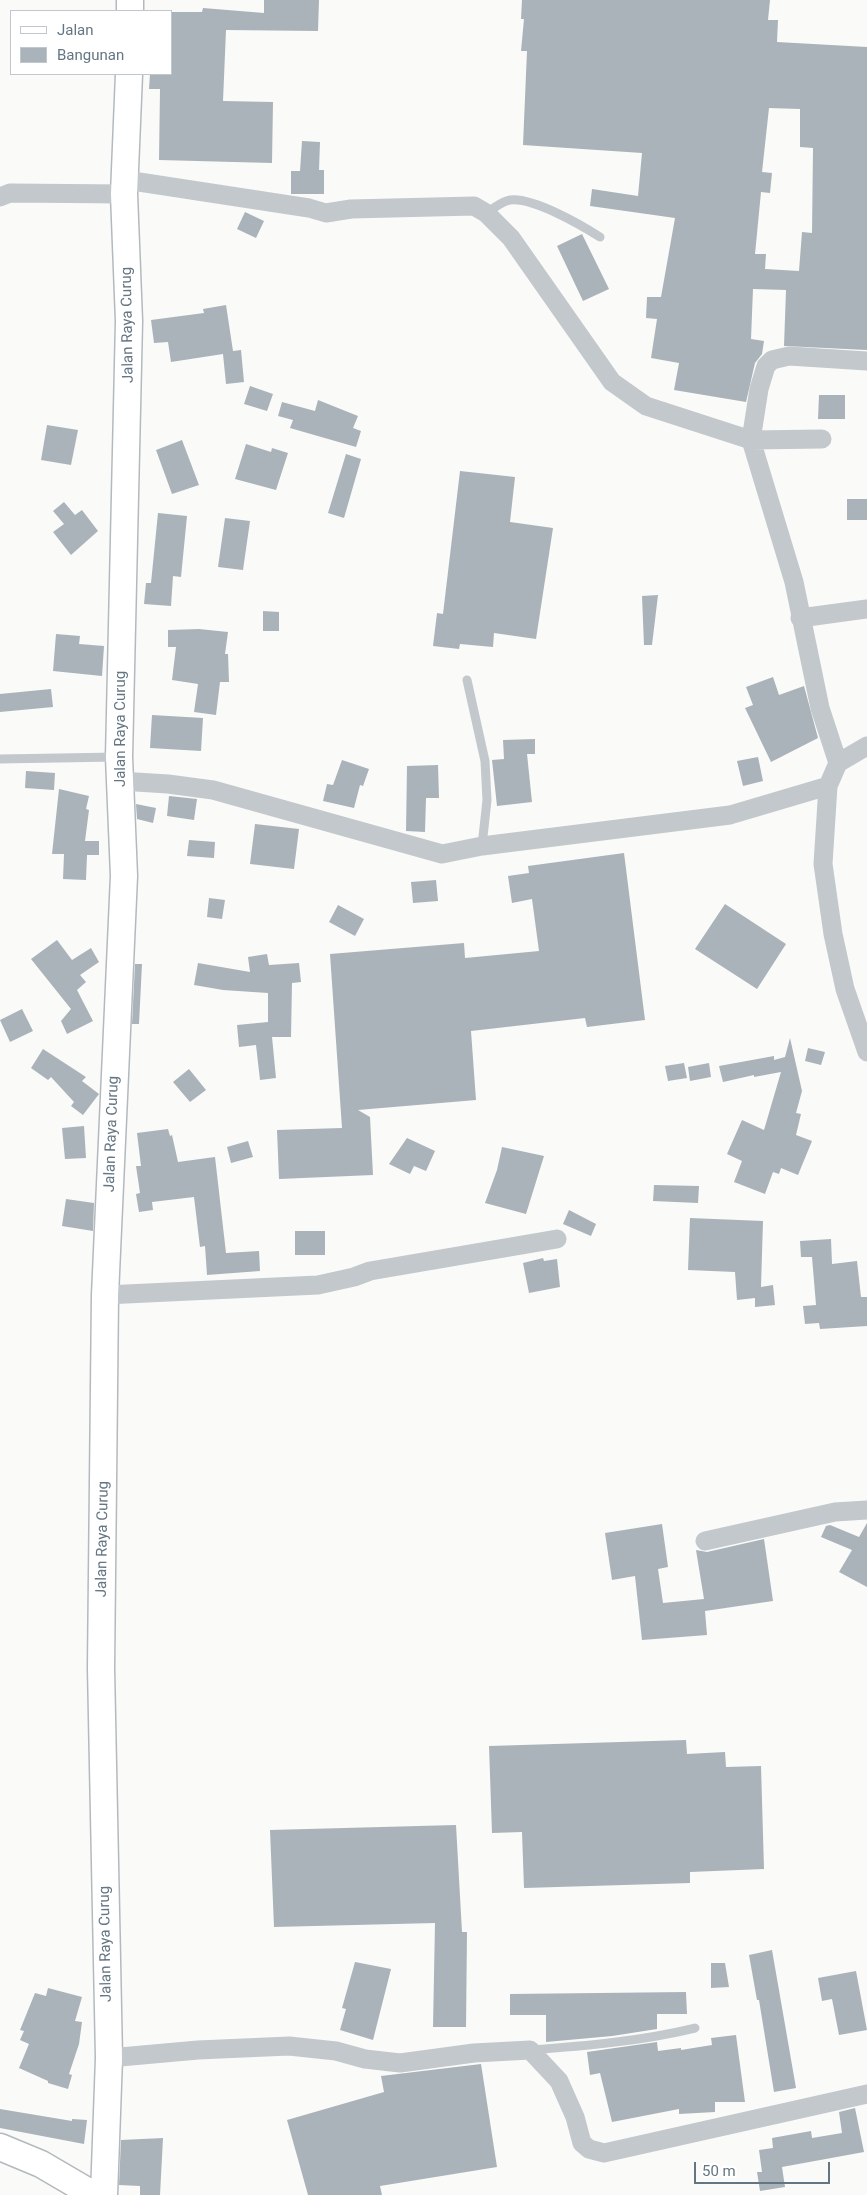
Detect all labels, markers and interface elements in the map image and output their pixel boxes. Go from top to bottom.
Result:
legend [10,10,172,75]
text: Jalan [57,21,94,39]
text: Bangunan [57,46,124,64]
street label: Jalan Raya Curug [118,267,138,383]
street label: Jalan Raya Curug [112,671,130,787]
street label: Jalan Raya Curug [101,1076,123,1192]
street label: Jalan Raya Curug [93,1481,113,1597]
street label: Jalan Raya Curug [96,1886,116,2002]
scale bar [697,2152,833,2184]
text: 50 m [702,2162,736,2180]

